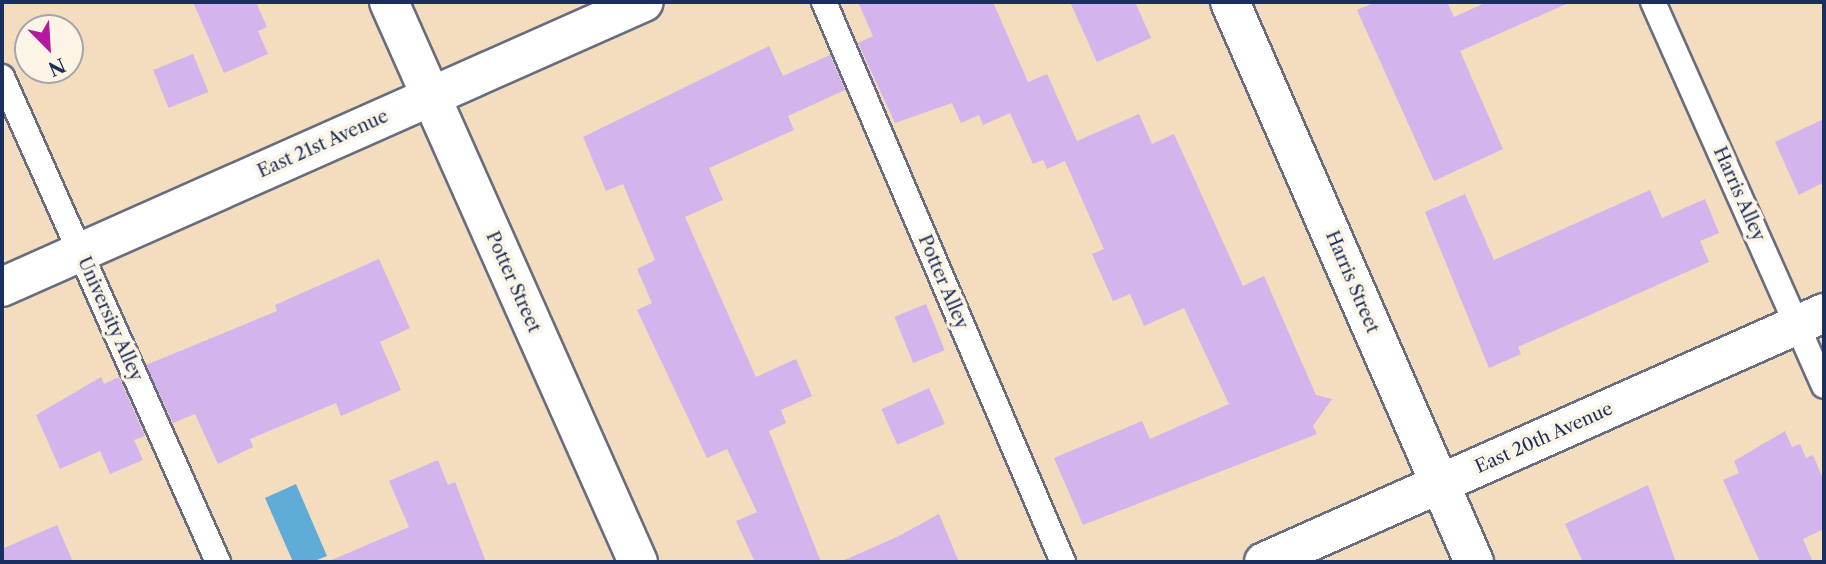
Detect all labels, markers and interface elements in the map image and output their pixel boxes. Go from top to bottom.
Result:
north arrow [14,14,84,84]
text: N [45,53,69,81]
street label: East 21st Avenue [254,105,392,183]
street label: Harris Alley [1708,143,1770,245]
street label: Potter Street [481,228,545,336]
street label: Harris Street [1321,228,1383,336]
street label: Potter Alley [913,231,973,333]
street label: University Alley [73,253,147,385]
street label: East 20th Avenue [1472,398,1616,478]

